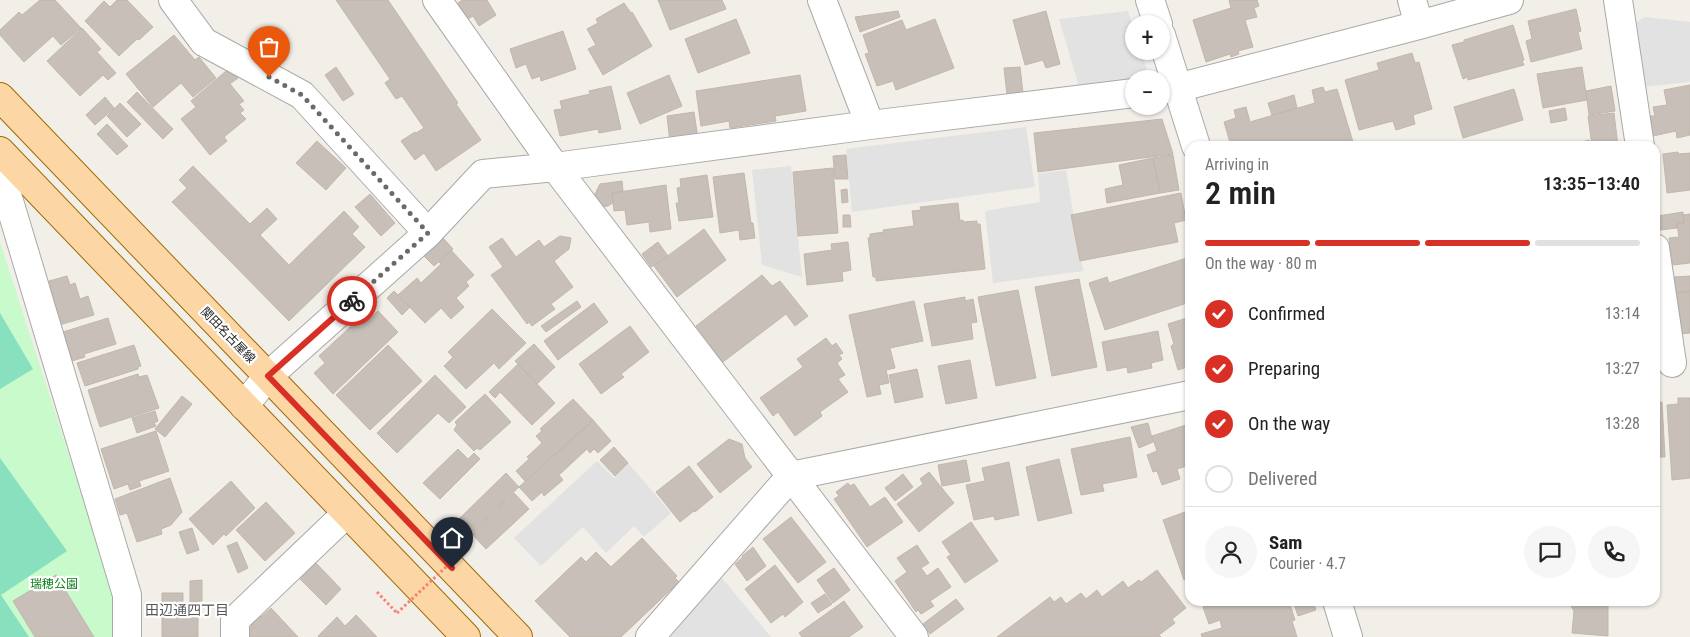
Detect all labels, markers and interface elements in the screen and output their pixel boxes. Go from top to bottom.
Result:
map controls [1125,15,1170,115]
button: + [1125,15,1170,60]
pin [248,26,290,77]
icon: bag [255,33,283,61]
button: − [1125,70,1170,115]
text: Arriving in [1205,155,1269,174]
text: 13:35–13:40 [1543,172,1640,195]
text: 2 min [1205,174,1276,212]
text: On the way · 80 m [1205,254,1317,273]
courier [327,276,377,326]
icon: bike [338,287,366,315]
icon: check [1205,300,1233,328]
text: Confirmed [1248,302,1325,325]
street label: 関田名古屋線 [198,304,258,366]
text: 13:14 [1605,304,1640,323]
icon: check [1205,355,1233,383]
text: Preparing [1248,357,1320,380]
text: 13:27 [1605,359,1640,378]
icon: check [1205,410,1233,438]
text: On the way [1248,412,1330,435]
text: 13:28 [1605,414,1640,433]
text: Delivered [1248,467,1317,490]
pin [431,517,473,568]
icon: home [438,524,466,552]
button: person [1205,526,1257,578]
button: chat [1524,526,1576,578]
button: phone [1588,526,1640,578]
text: Sam [1269,531,1302,554]
text: Courier · 4.7 [1269,554,1346,573]
park label: 瑞穂公園 [30,577,78,591]
district label: 田辺通四丁目 [145,602,229,618]

